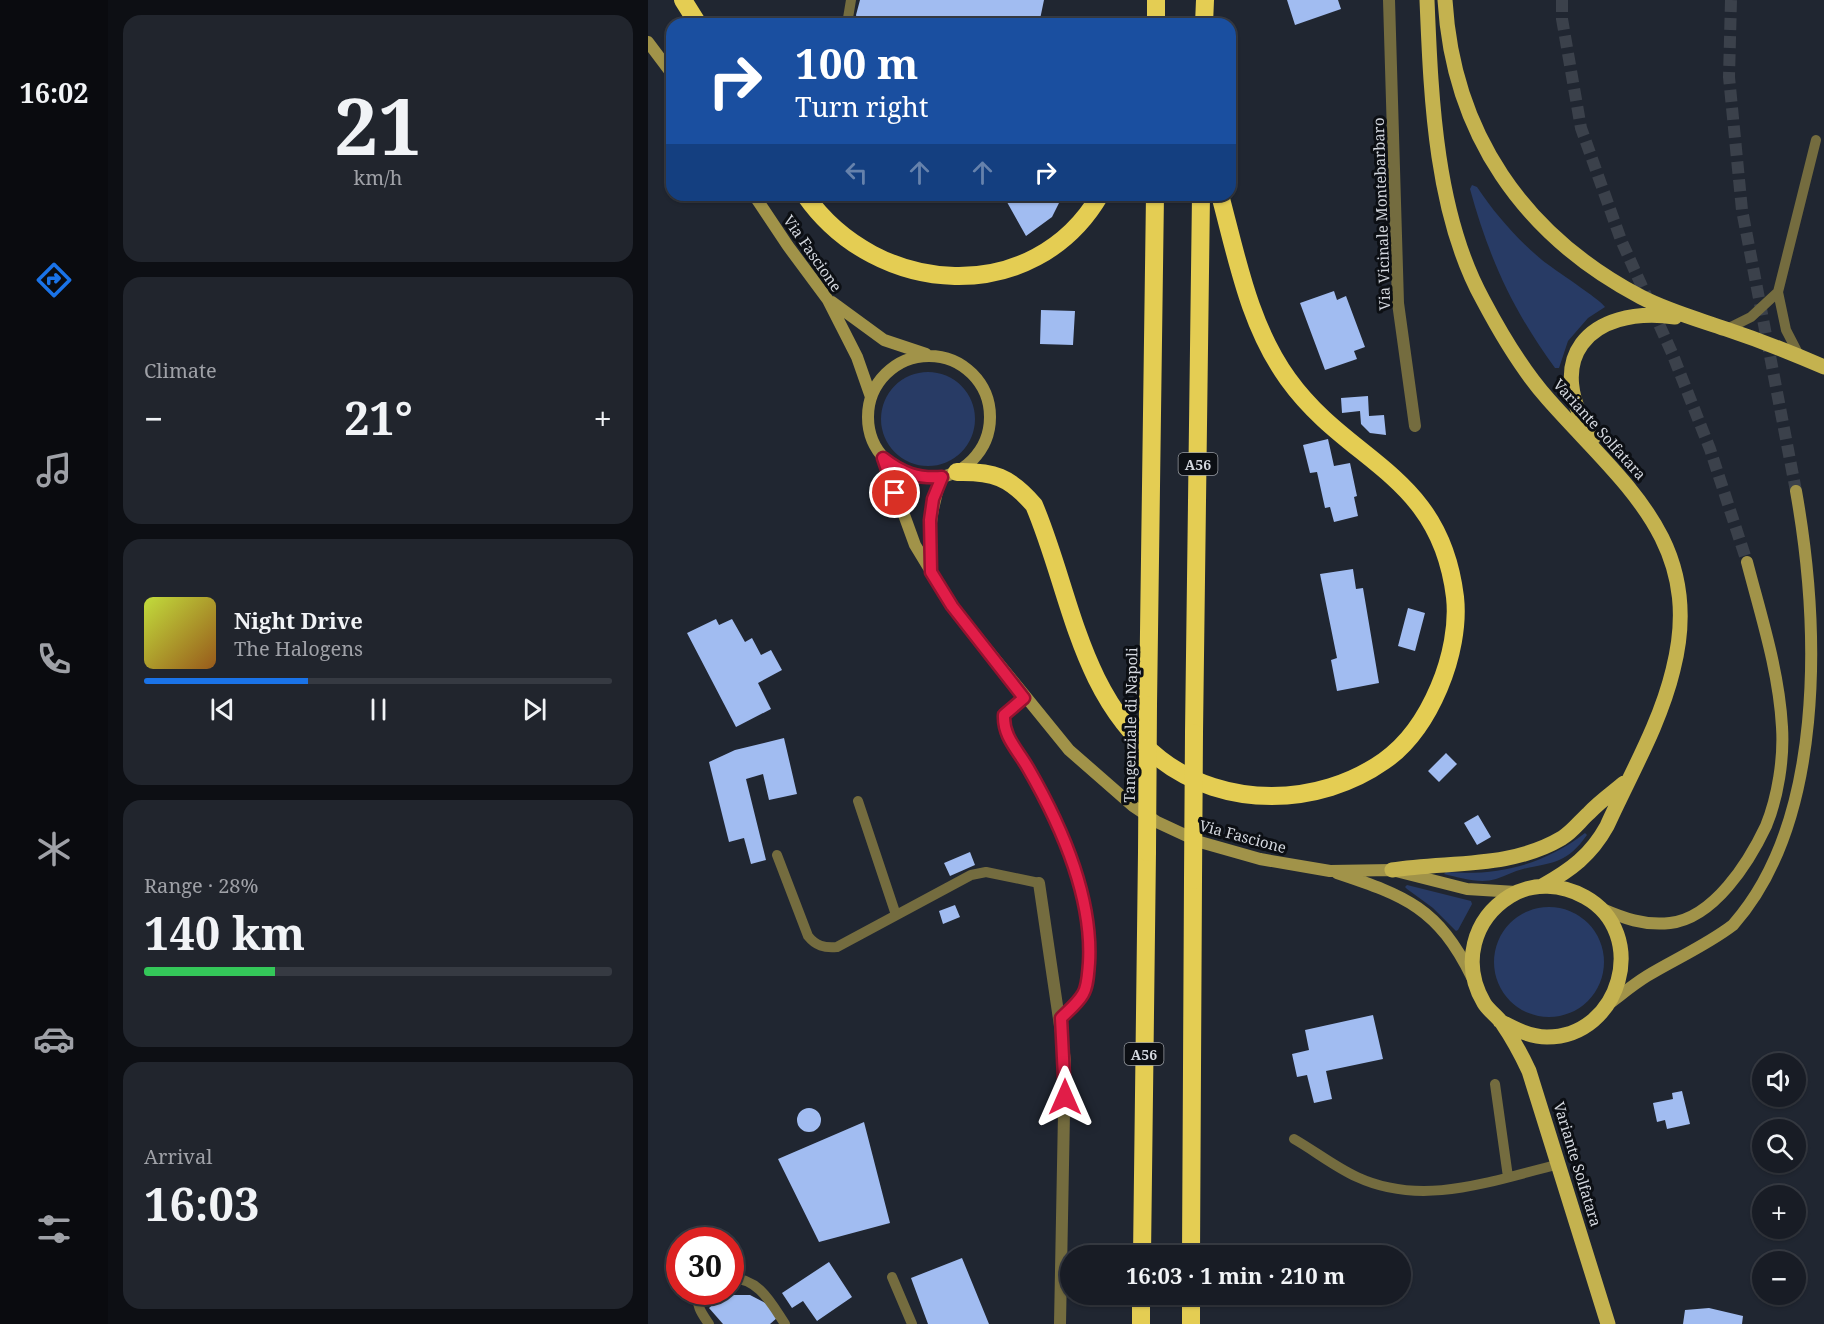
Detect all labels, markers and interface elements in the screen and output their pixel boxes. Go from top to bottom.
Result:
text: 100 m [795,34,919,91]
icon: right [696,42,774,120]
text: 21 [334,72,422,178]
text: 16:02 [19,74,89,111]
text: Turn right [795,88,928,125]
street label: Via Vicinale Montebarbaro [1368,117,1394,311]
icon: left [840,156,873,189]
icon: ahead [903,156,936,189]
icon: ahead [966,156,999,189]
icon: right [1029,156,1062,189]
text: km/h [353,164,403,191]
street label: Via Fascione [779,211,847,295]
icon: directions [33,259,75,301]
text: Climate [144,357,217,384]
street label: Variante Solfatara [1549,374,1651,484]
text: 21° [344,387,413,448]
text: − [144,396,163,441]
text: + [594,396,612,441]
icon: music [33,449,75,491]
road number: A56 [1178,453,1218,475]
pin [869,467,920,518]
icon: arrive [878,476,911,509]
text: Night Drive [234,605,363,635]
text: The Halogens [234,635,363,662]
icon: phone [33,638,75,680]
street label: Tangenziale di Napoli [1119,647,1141,803]
icon: previous [206,693,239,726]
icon: pause [362,693,395,726]
icon: next [518,693,551,726]
street label: Via Fascione [1197,815,1289,857]
icon: climate [33,828,75,870]
text: Range · 28% [144,872,258,899]
text: 140 km [144,902,305,963]
icon: car [33,1018,75,1060]
road number: A56 [1124,1043,1164,1065]
map controls [1752,1053,1806,1305]
button: sound [1752,1053,1806,1107]
position arrow [1033,1065,1097,1129]
street label: Variante Solfatara [1550,1099,1606,1229]
button: search [1752,1119,1806,1173]
text: Arrival [144,1143,212,1170]
text: 16:03 [144,1173,259,1234]
button: + [1752,1185,1806,1239]
icon: filters [33,1208,75,1250]
speed limit sign: 30 [666,1227,744,1305]
button: − [1752,1251,1806,1305]
text: 16:03 · 1 min · 210 m [1126,1260,1345,1290]

